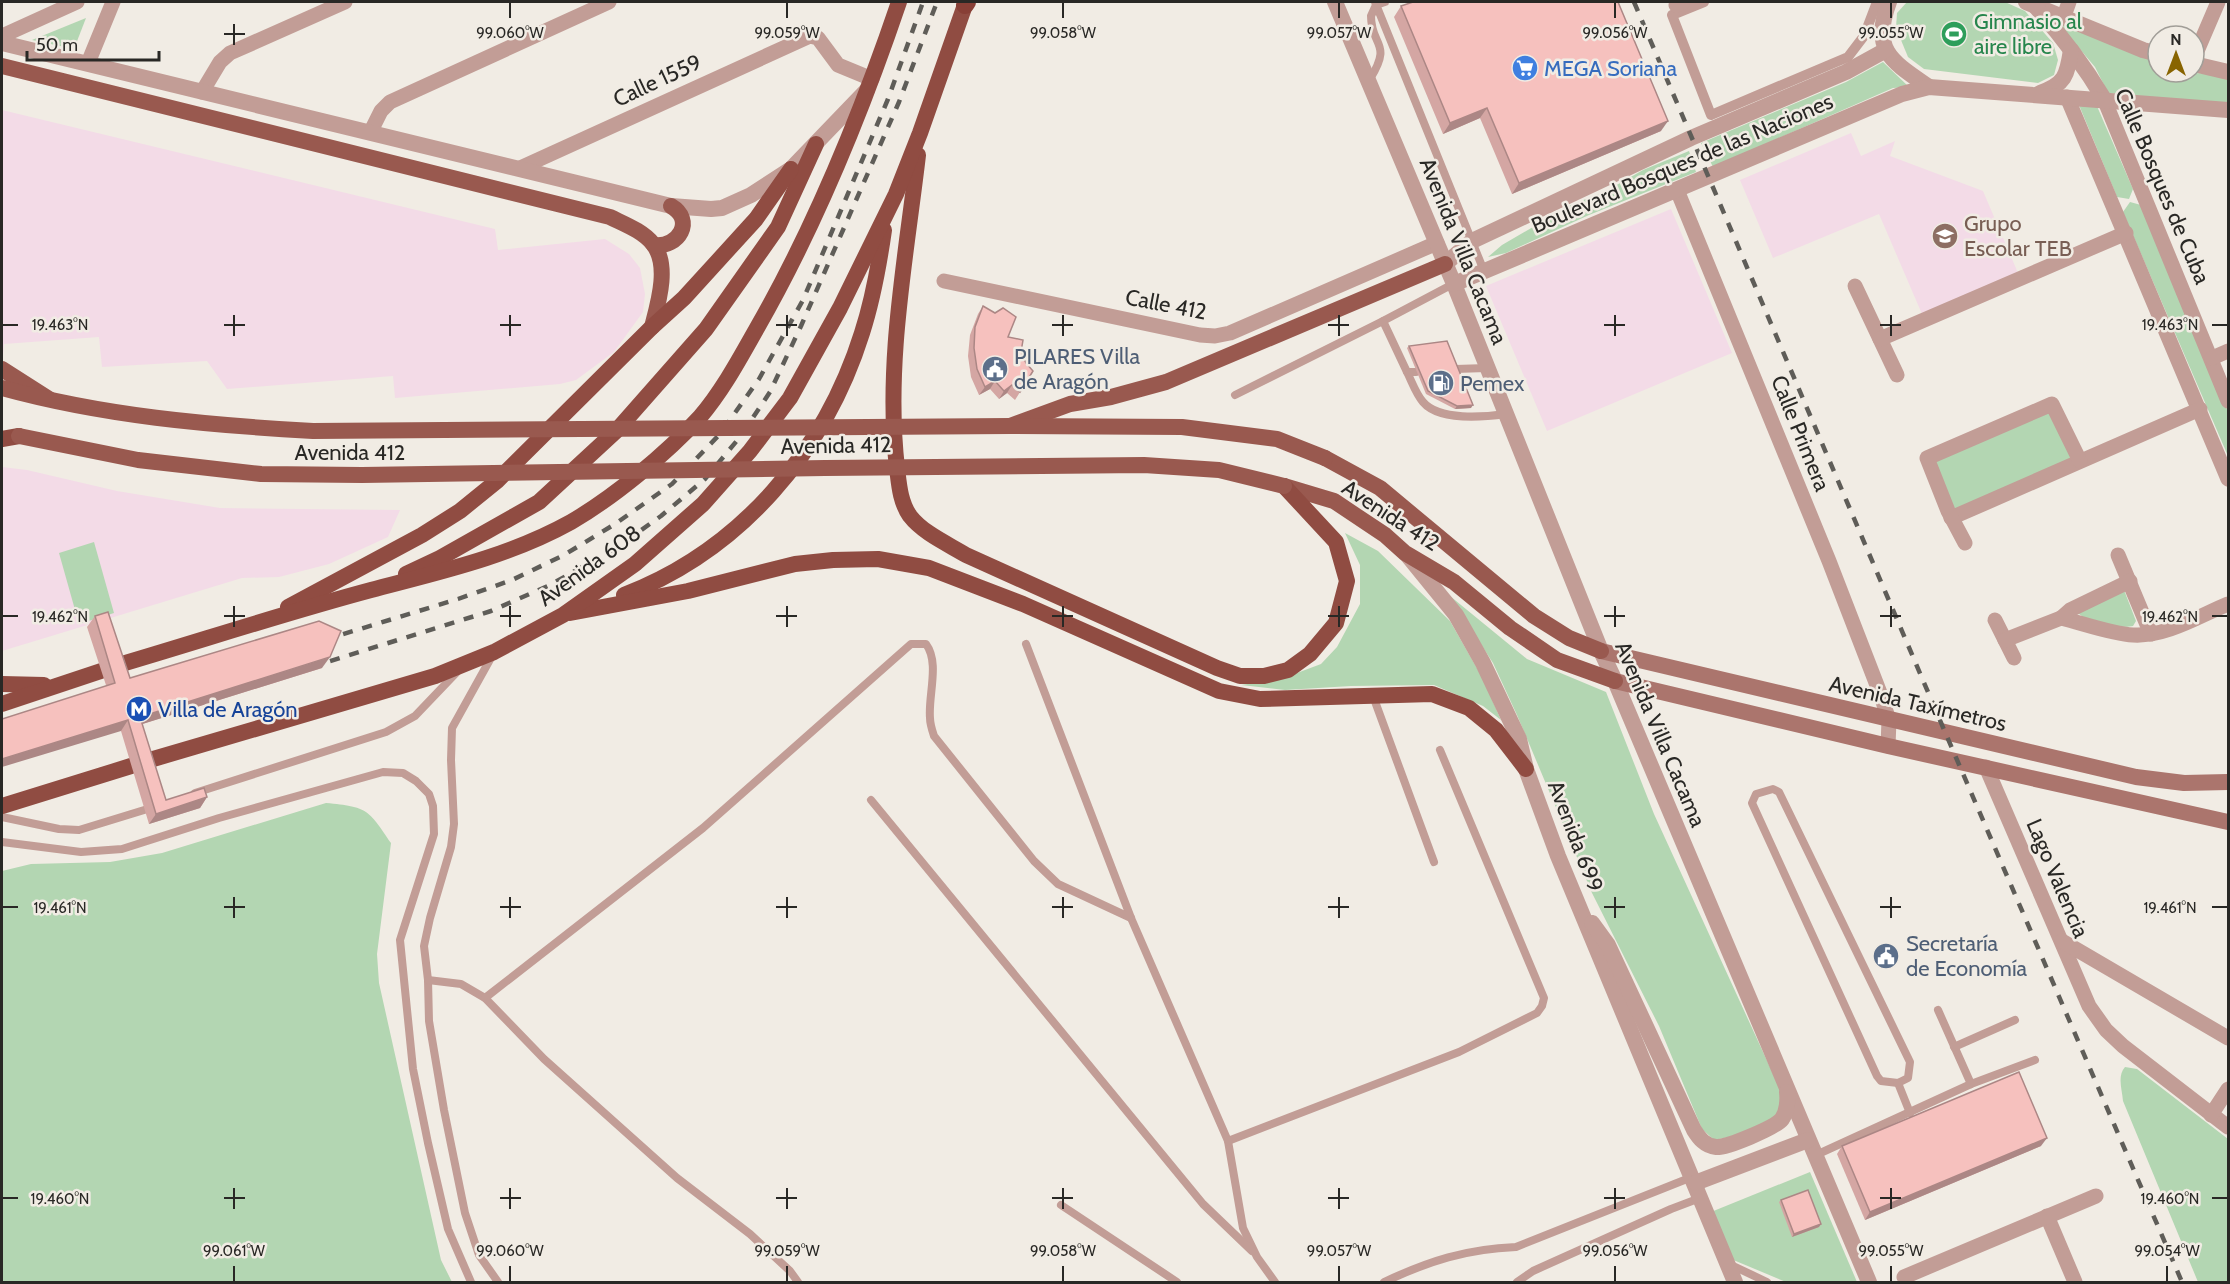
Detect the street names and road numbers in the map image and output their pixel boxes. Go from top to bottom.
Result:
street label: Calle 1559 [609,48,706,113]
street label: Calle Bosques de Cuba [2109,84,2216,289]
street label: Boulevard Bosques de las Naciones [1527,88,1837,239]
street label: Avenida Villa Cacama [1414,154,1513,349]
street label: Calle 412 [1123,283,1209,326]
street label: Calle Primera [1765,371,1836,495]
street label: Avenida 412 [780,431,892,460]
street label: Avenida 412 [295,439,405,466]
street label: Avenida 412 [1337,474,1445,557]
street label: Avenida 608 [533,519,646,612]
street label: Avenida Villa Cacama [1609,637,1712,831]
street label: Avenida Taxímetros [1827,670,2009,737]
street label: Avenida 699 [1542,777,1609,896]
street label: Lago Valencia [2020,815,2095,942]

